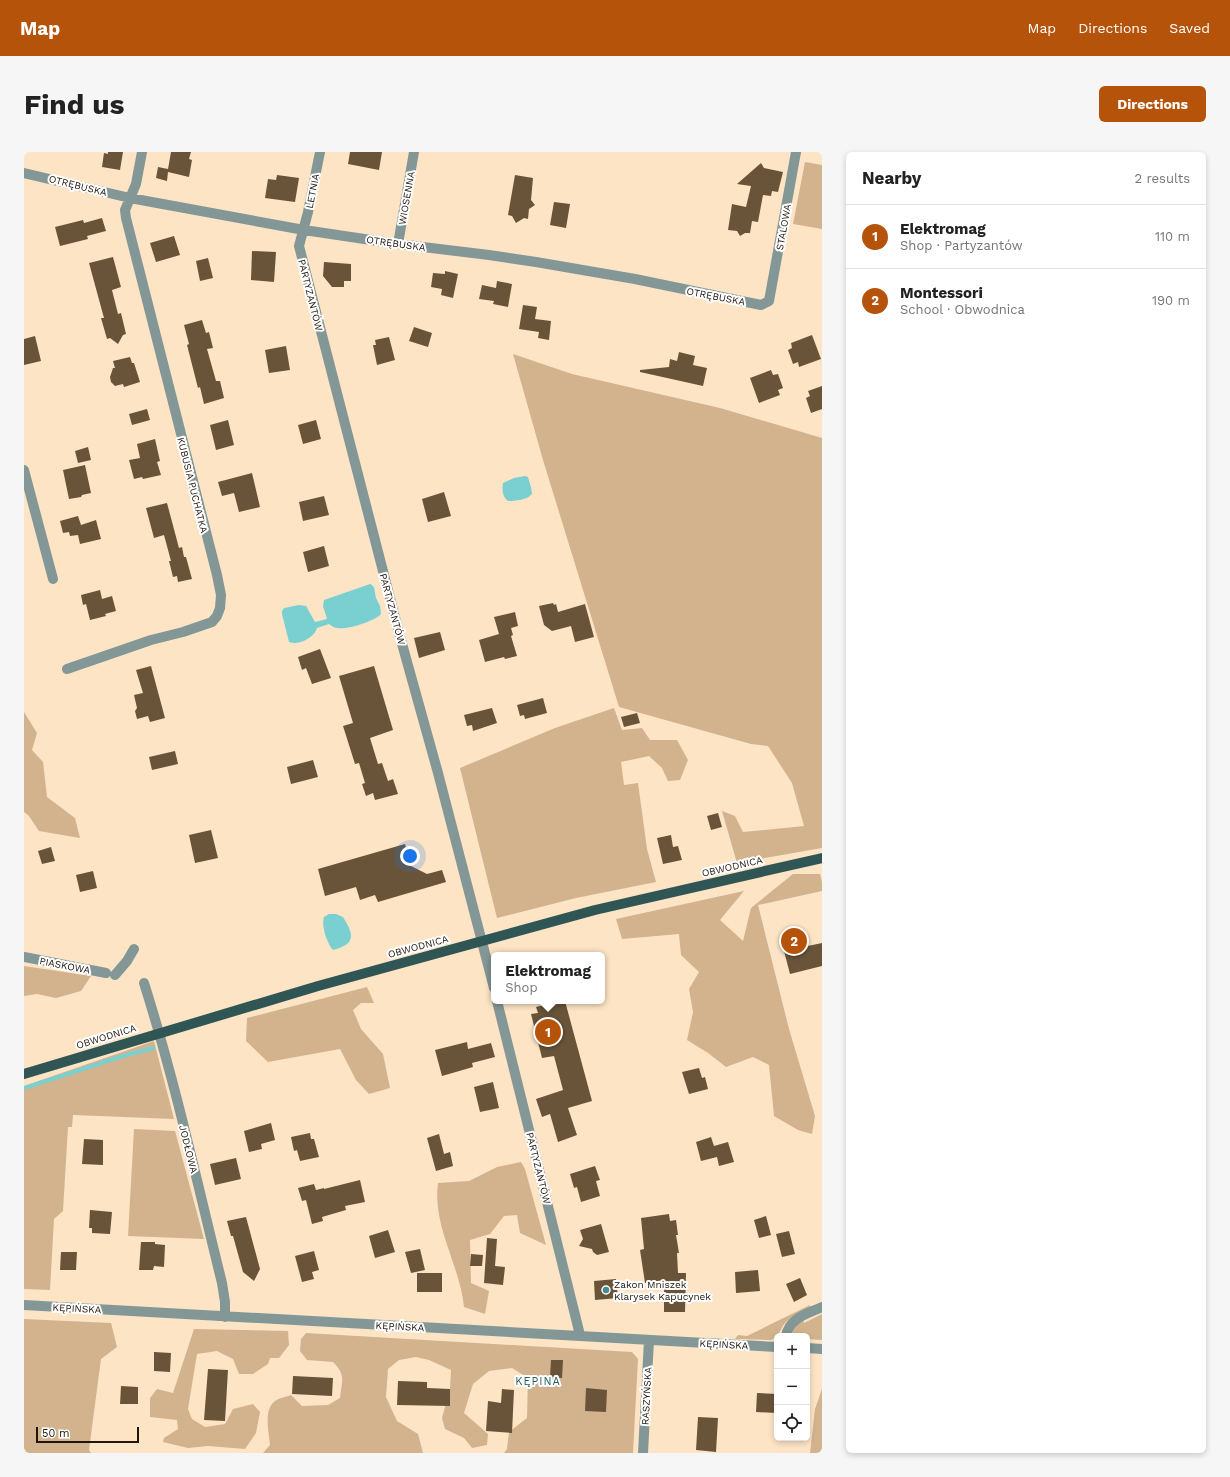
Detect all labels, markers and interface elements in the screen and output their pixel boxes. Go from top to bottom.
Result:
text: Map [20,17,60,40]
text: Map [1028,20,1056,36]
text: Directions [1078,20,1147,36]
text: Saved [1169,20,1210,36]
button: Directions [1099,86,1206,122]
text: Find us [24,88,124,121]
text: Nearby [862,168,921,188]
street label: WIOSENNA [396,170,417,226]
text: 2 results [1135,171,1190,186]
street label: LETNIA [304,172,321,209]
street label: OTRĘBUSKA [48,173,108,198]
street label: STALOWA [774,203,793,251]
text: Elektromag [900,220,986,238]
text: 1 [872,229,878,244]
text: 110 m [1155,229,1190,244]
street label: OTRĘBUSKA [366,234,427,253]
text: Shop · Partyzantów [900,238,1023,253]
street label: PARTYZANTÓW [296,258,325,332]
text: Montessori [900,284,983,302]
street label: OTRĘBUSKA [686,285,747,308]
text: 2 [871,293,879,308]
text: 190 m [1152,293,1190,308]
text: School · Obwodnica [900,302,1025,317]
street label: KUBUSIA PUCHATKA [175,436,210,535]
street label: PARTYZANTÓW [378,572,407,646]
your location [400,846,420,866]
street label: OBWODNICA [701,854,764,879]
pin: 2 [781,926,807,956]
street label: OBWODNICA [387,933,450,960]
popup [491,952,605,1004]
street label: PIASKOWA [39,955,92,976]
text: Elektromag [505,962,591,980]
text: Shop [505,980,538,995]
pin: 1 [535,1017,561,1047]
street label: OBWODNICA [75,1022,138,1051]
street label: JODŁOWA [177,1124,200,1175]
street label: PARTYZANTÓW [524,1131,553,1205]
place label: Zakon Mniszek Klarysek Kapucynek [614,1279,711,1302]
marker: Zakon Mniszek Klarysek Kapucynek [601,1285,611,1295]
street label: KĘPIŃSKA [52,1302,102,1315]
street label: KĘPIŃSKA [375,1320,425,1333]
map controls [774,1333,810,1441]
button: + [774,1333,810,1369]
street label: KĘPIŃSKA [699,1338,749,1351]
street label: RASZYŃSKA [639,1366,654,1425]
button: − [774,1369,810,1405]
district label: KĘPINA [515,1375,561,1388]
button: locate [774,1405,810,1441]
scale bar [36,1425,139,1444]
text: 50 m [42,1427,69,1440]

